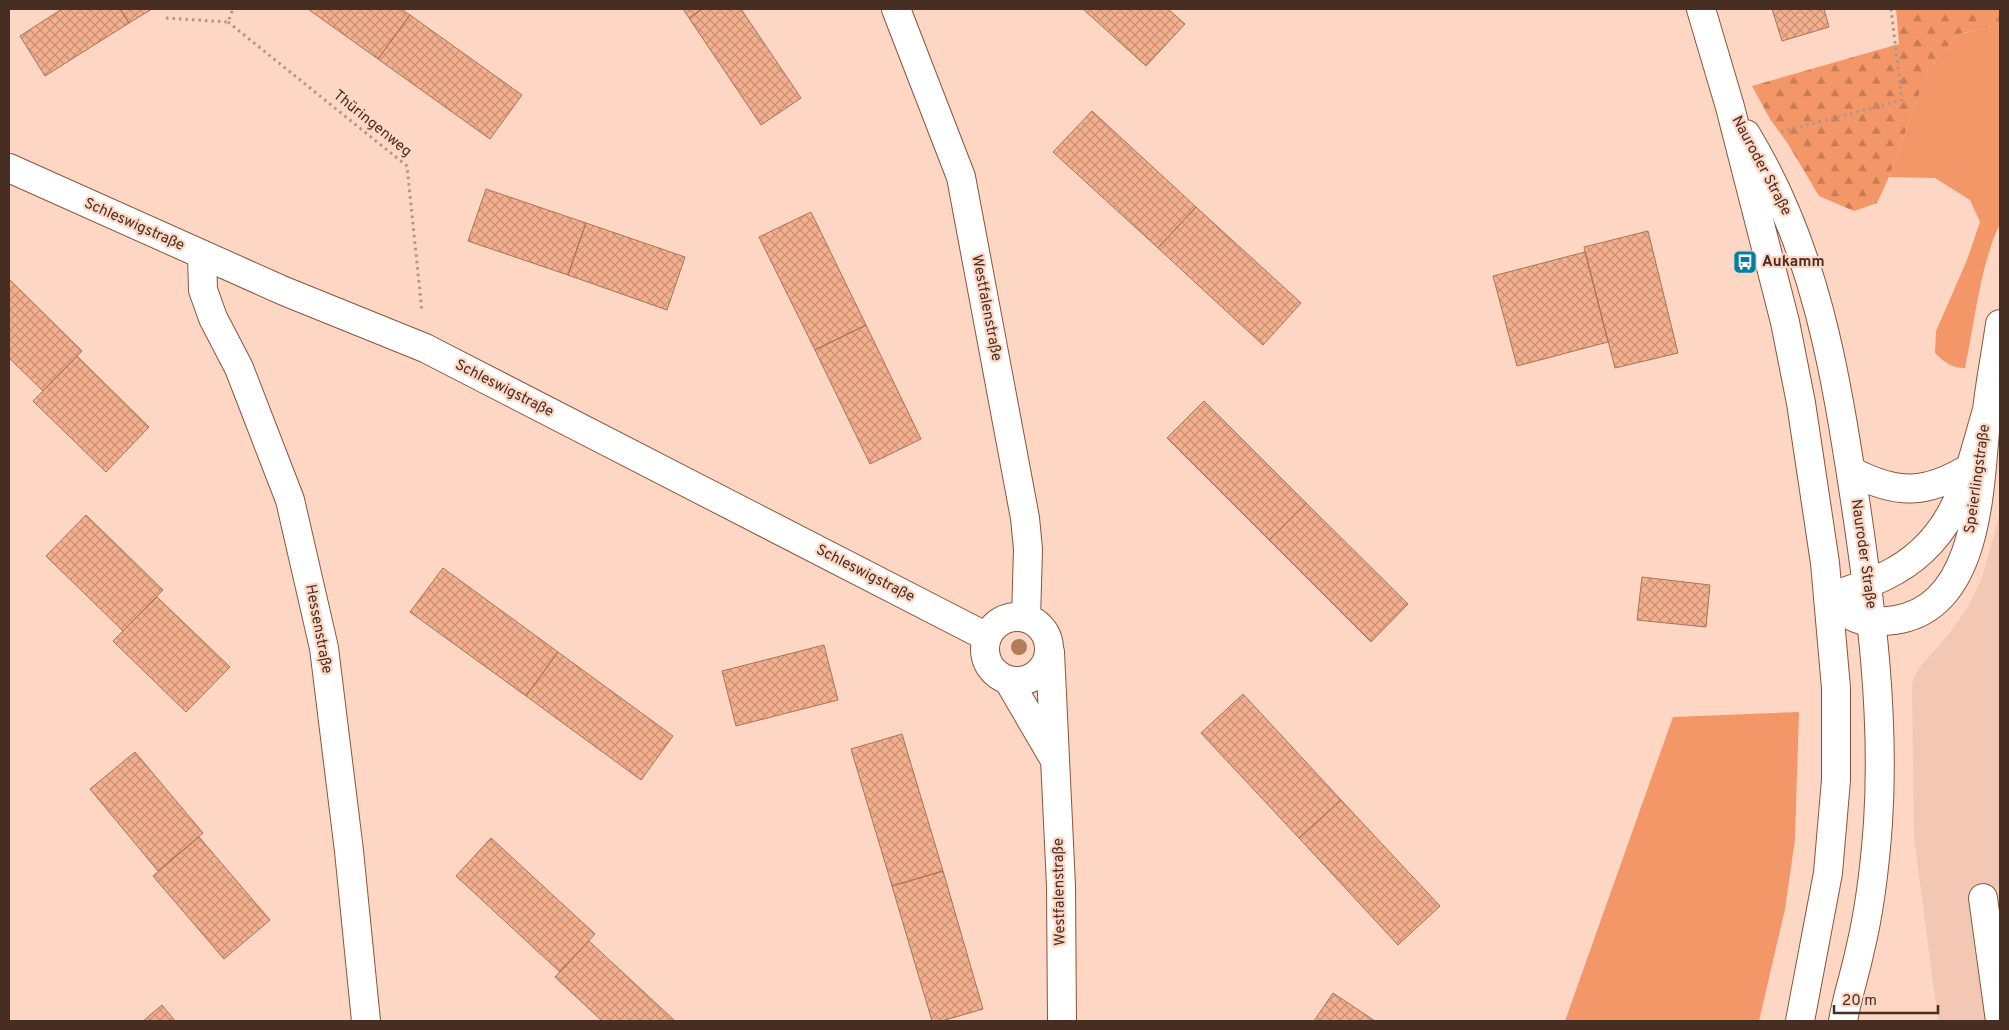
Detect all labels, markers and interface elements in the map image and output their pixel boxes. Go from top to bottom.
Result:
street label: Thüringenweg [329,86,415,162]
street label: Nauroder Straße [1727,113,1795,219]
street label: Schleswigstraße [81,194,187,256]
bus stop icon: Aukamm [1732,249,1758,275]
street label: Westfalenstraße [966,253,1006,363]
place label: Aukamm [1762,253,1825,272]
street label: Schleswigstraße [452,356,556,422]
street label: Speierlingstraße [1961,423,1995,535]
street label: Nauroder Straße [1846,498,1880,610]
street label: Schleswigstraße [813,541,917,607]
street label: Hessenstraße [300,583,336,675]
street label: Westfalenstraße [1050,838,1070,946]
scale bar [1834,982,1938,1014]
text: 20 m [1842,992,1877,1011]

